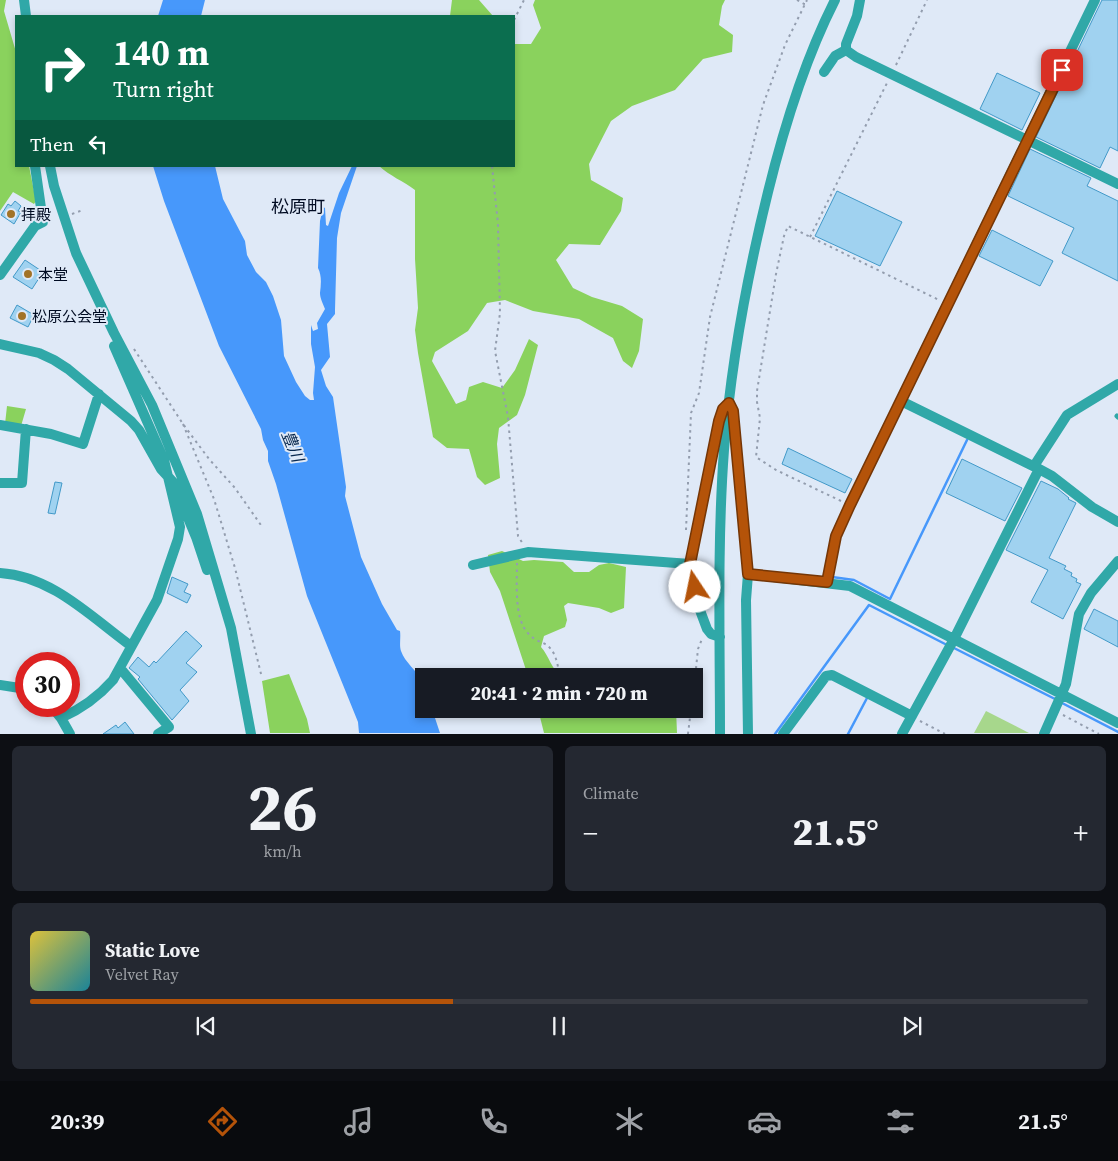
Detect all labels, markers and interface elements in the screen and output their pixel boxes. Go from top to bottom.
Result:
text: 140 m [113,29,209,77]
icon: right [30,35,95,100]
pin [1041,49,1083,91]
icon: arrive [1048,56,1076,84]
text: Turn right [113,74,214,104]
icon: left [84,130,112,158]
text: Then [30,131,74,157]
district label: 松原町 [271,194,325,219]
place label: 拝殿 [21,204,51,225]
marker: 拝殿 [5,208,17,220]
place label: 本堂 [38,264,68,285]
marker: 本堂 [22,268,34,280]
place label: 松原公会堂 [32,306,107,327]
marker: 松原公会堂 [16,310,28,322]
water label: 豊川 [277,427,310,467]
position arrow [668,560,720,612]
speed limit sign: 30 [15,652,80,717]
text: 20:41 · 2 min · 720 m [470,680,648,706]
text: 26 [247,763,318,852]
text: Climate [583,782,639,804]
text: 21.5° [792,806,879,858]
text: − [583,814,598,852]
text: + [1073,814,1088,852]
text: km/h [263,840,302,862]
text: Static Love [105,937,200,963]
text: Velvet Ray [105,963,179,985]
icon: previous [192,1012,220,1040]
icon: pause [545,1012,573,1040]
icon: next [898,1012,926,1040]
icon: directions [205,1104,240,1139]
icon: music [341,1104,376,1139]
icon: phone [476,1104,511,1139]
icon: climate [612,1104,647,1139]
icon: car [747,1104,782,1139]
icon: filters [883,1104,918,1139]
text: 20:39 [50,1106,105,1136]
text: 21.5° [1018,1106,1068,1136]

